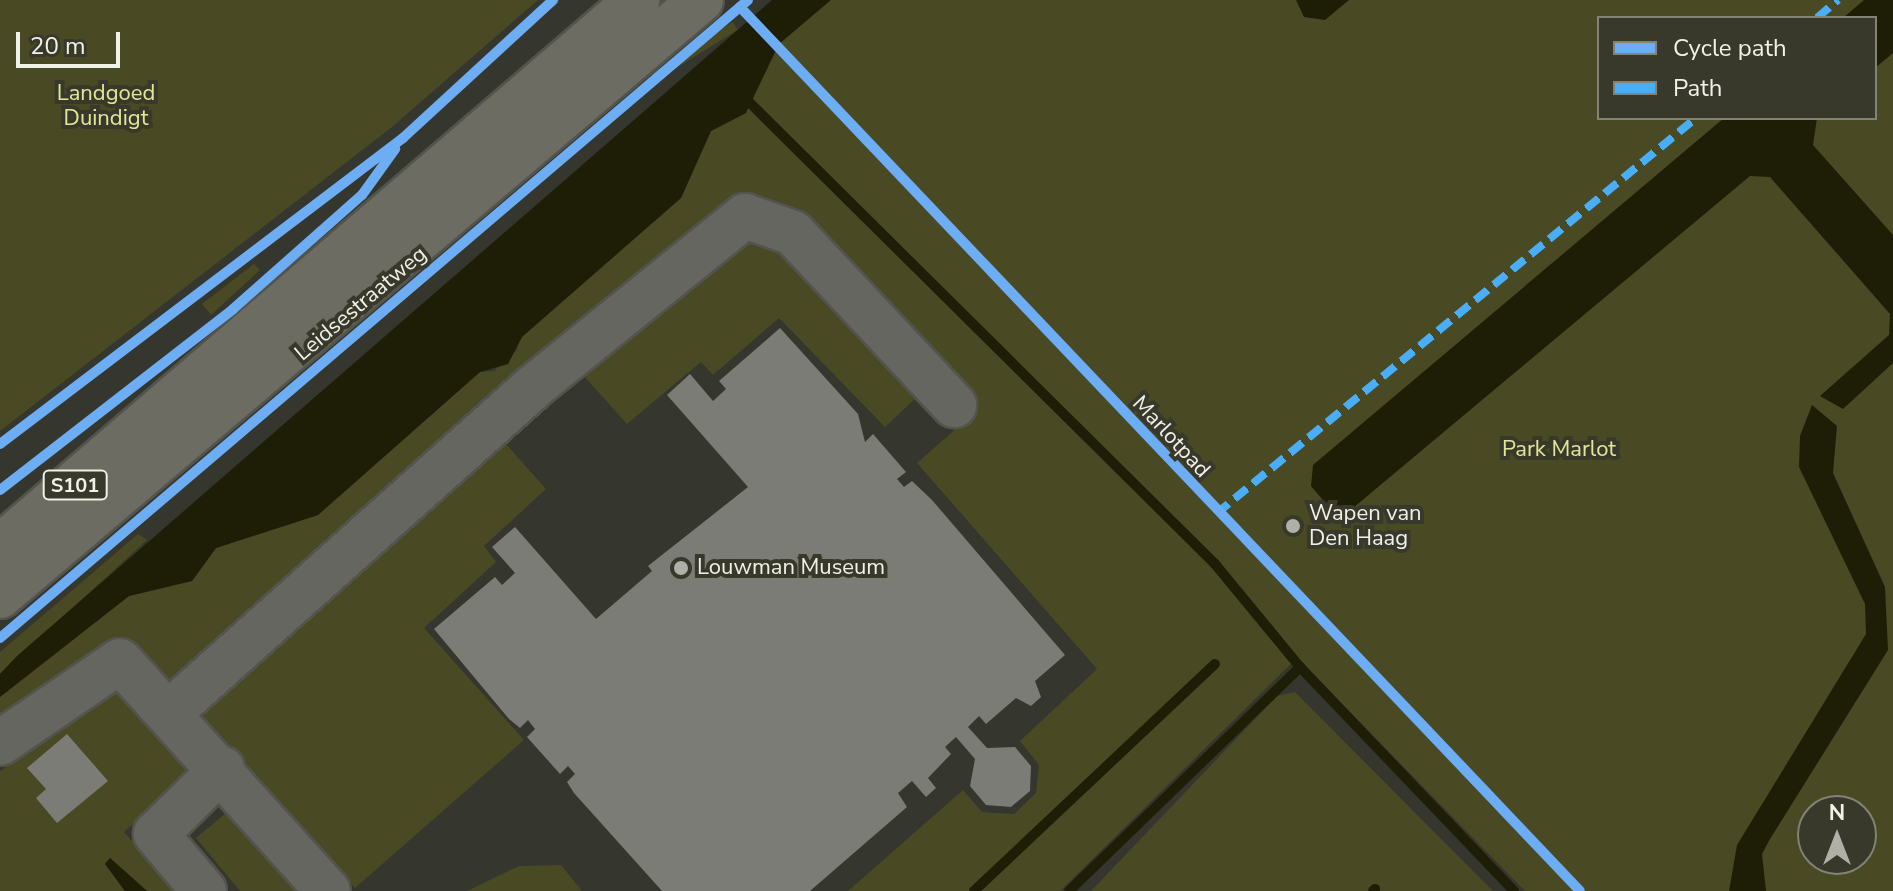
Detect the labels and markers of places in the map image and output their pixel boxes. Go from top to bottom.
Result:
place label: Wapen van Den Haag [1309,500,1422,552]
marker: Wapen van Den Haag [1284,517,1302,535]
place label: Louwman Museum [697,555,885,581]
marker: Louwman Museum [672,559,690,577]

